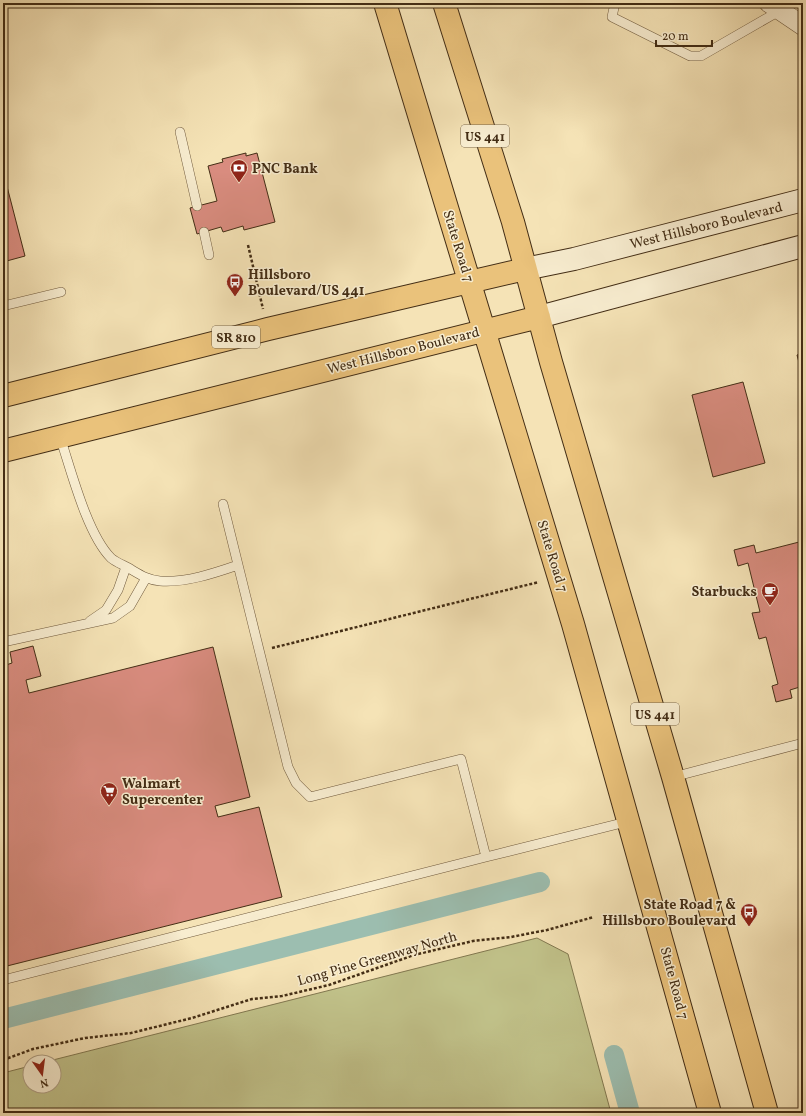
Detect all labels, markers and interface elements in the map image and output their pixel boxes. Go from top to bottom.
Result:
scale bar [656,22,712,48]
text: 20 m [662,29,689,45]
road number: US 441 [461,125,509,147]
bank icon: PNC Bank [229,158,249,183]
place label: PNC Bank [252,160,318,179]
street label: West Hillsboro Boulevard [628,198,785,255]
street label: State Road 7 [438,208,478,285]
place label: Hillsboro Boulevard/US 441 [248,266,364,301]
bus stop icon: Hillsboro Boulevard/US 441 [225,272,245,297]
street label: West Hillsboro Boulevard [325,323,482,380]
road number: SR 810 [212,326,260,348]
street label: State Road 7 [532,518,572,595]
cafe icon: Starbucks [760,581,780,606]
place label: Starbucks [691,583,757,602]
road number: US 441 [631,703,679,725]
place label: Walmart Supercenter [122,775,203,810]
supermarket icon: Walmart Supercenter [99,781,119,806]
place label: State Road 7 & Hillsboro Boulevard [602,896,736,931]
bus stop icon: State Road 7 & Hillsboro Boulevard [739,902,759,927]
street label: Long Pine Greenway North [295,928,459,991]
street label: State Road 7 [655,945,692,1022]
north arrow [22,1054,62,1094]
text: N [38,1074,50,1090]

